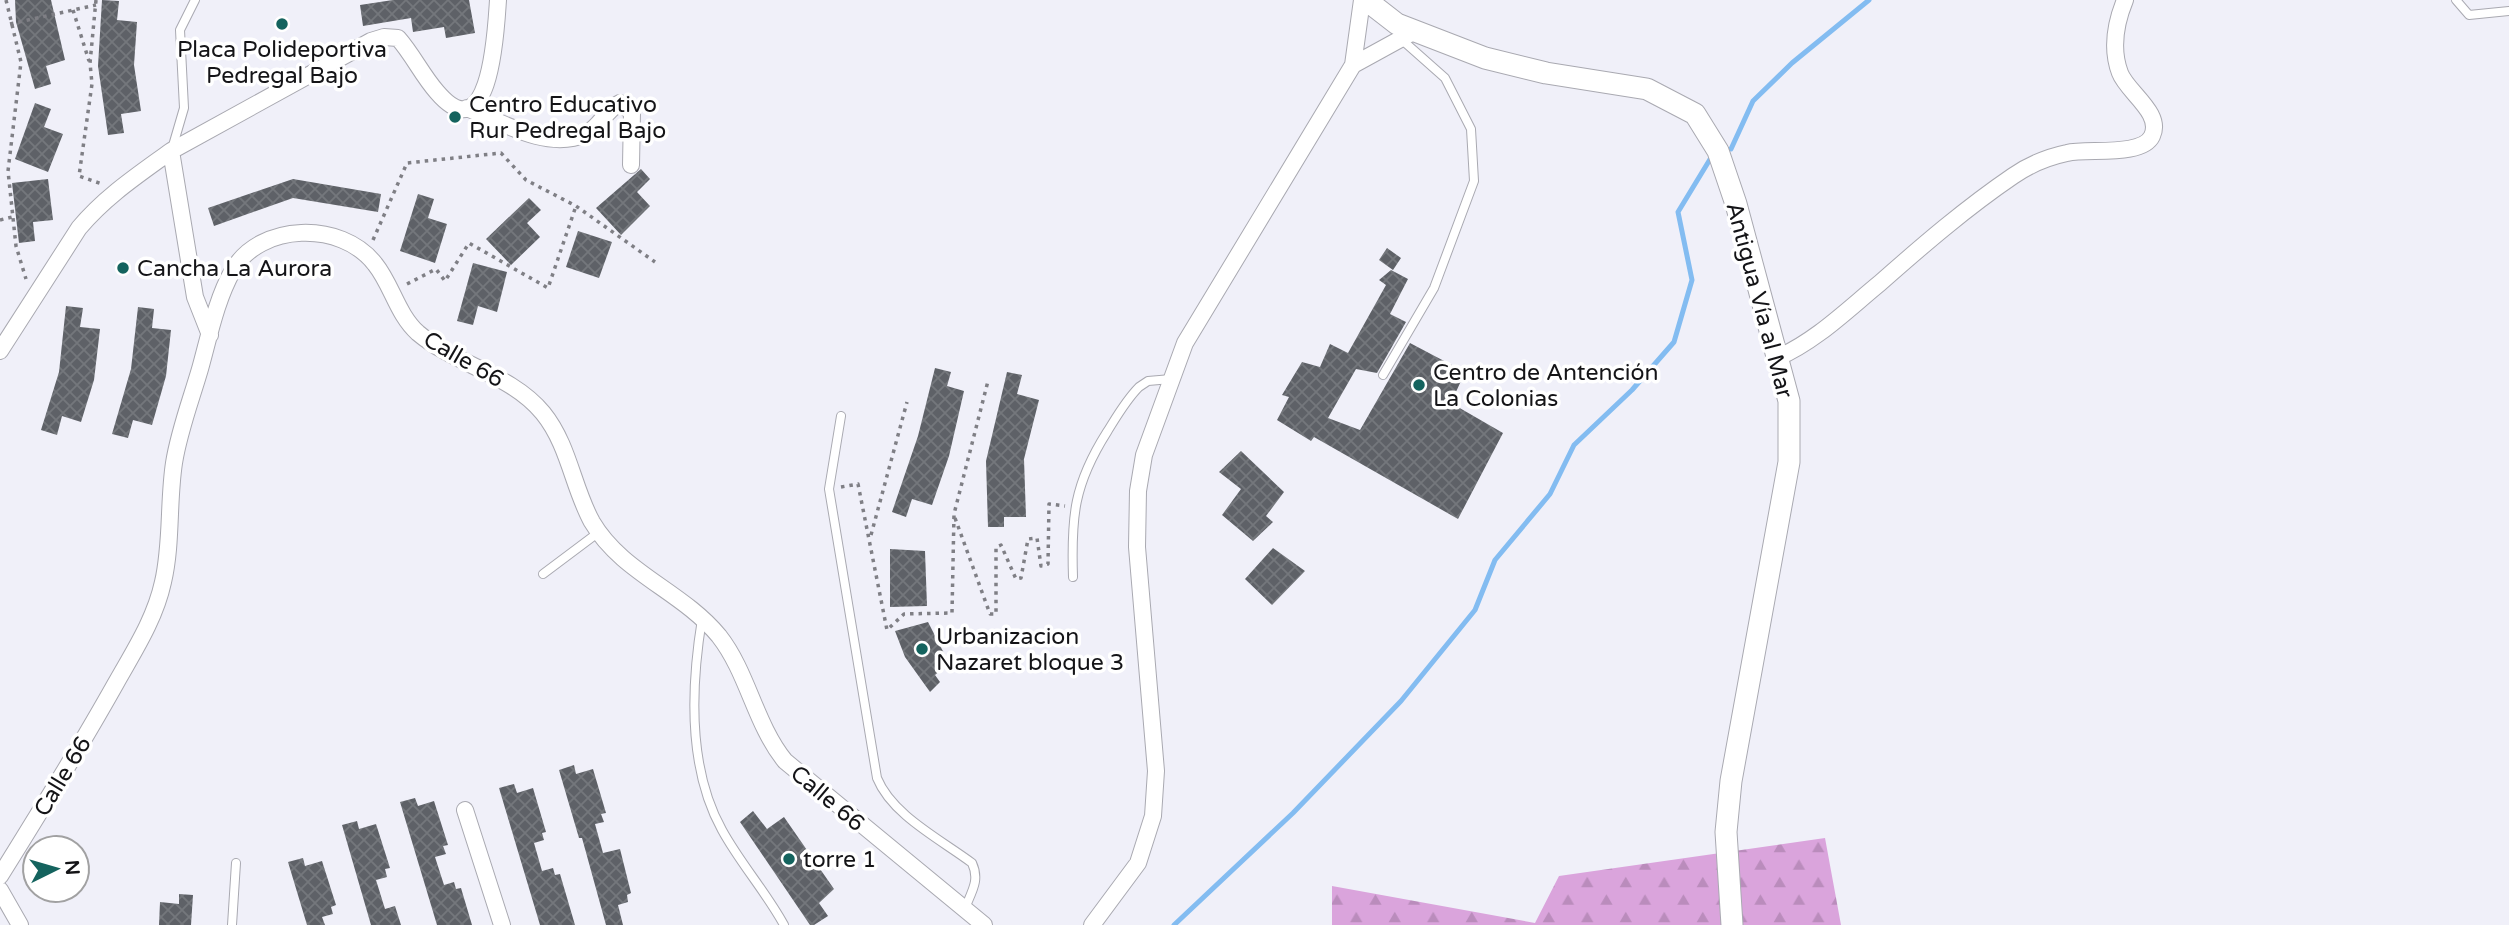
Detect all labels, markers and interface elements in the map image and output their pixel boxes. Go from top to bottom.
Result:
marker: Placa Polideportiva Pedregal Bajo [274,16,290,32]
place label: Placa Polideportiva Pedregal Bajo [177,36,387,90]
place label: Centro Educativo Rur Pedregal Bajo [469,91,666,145]
marker: Centro Educativo Rur Pedregal Bajo [447,109,463,125]
street label: Antigua Vía al Mar [1719,199,1799,401]
place label: Cancha La Aurora [137,255,332,283]
marker: Cancha La Aurora [115,260,131,276]
street label: Calle 66 [418,326,509,394]
place label: Centro de Antención La Colonias [1433,359,1658,413]
marker: Centro de Antención La Colonias [1411,377,1427,393]
place label: Urbanizacion Nazaret bloque 3 [936,623,1124,677]
marker: Urbanizacion Nazaret bloque 3 [914,641,930,657]
street label: Calle 66 [28,731,98,822]
street label: Calle 66 [785,760,870,838]
north arrow [21,834,91,904]
place label: torre 1 [803,846,876,874]
marker: torre 1 [781,851,797,867]
text: N [60,859,84,876]

